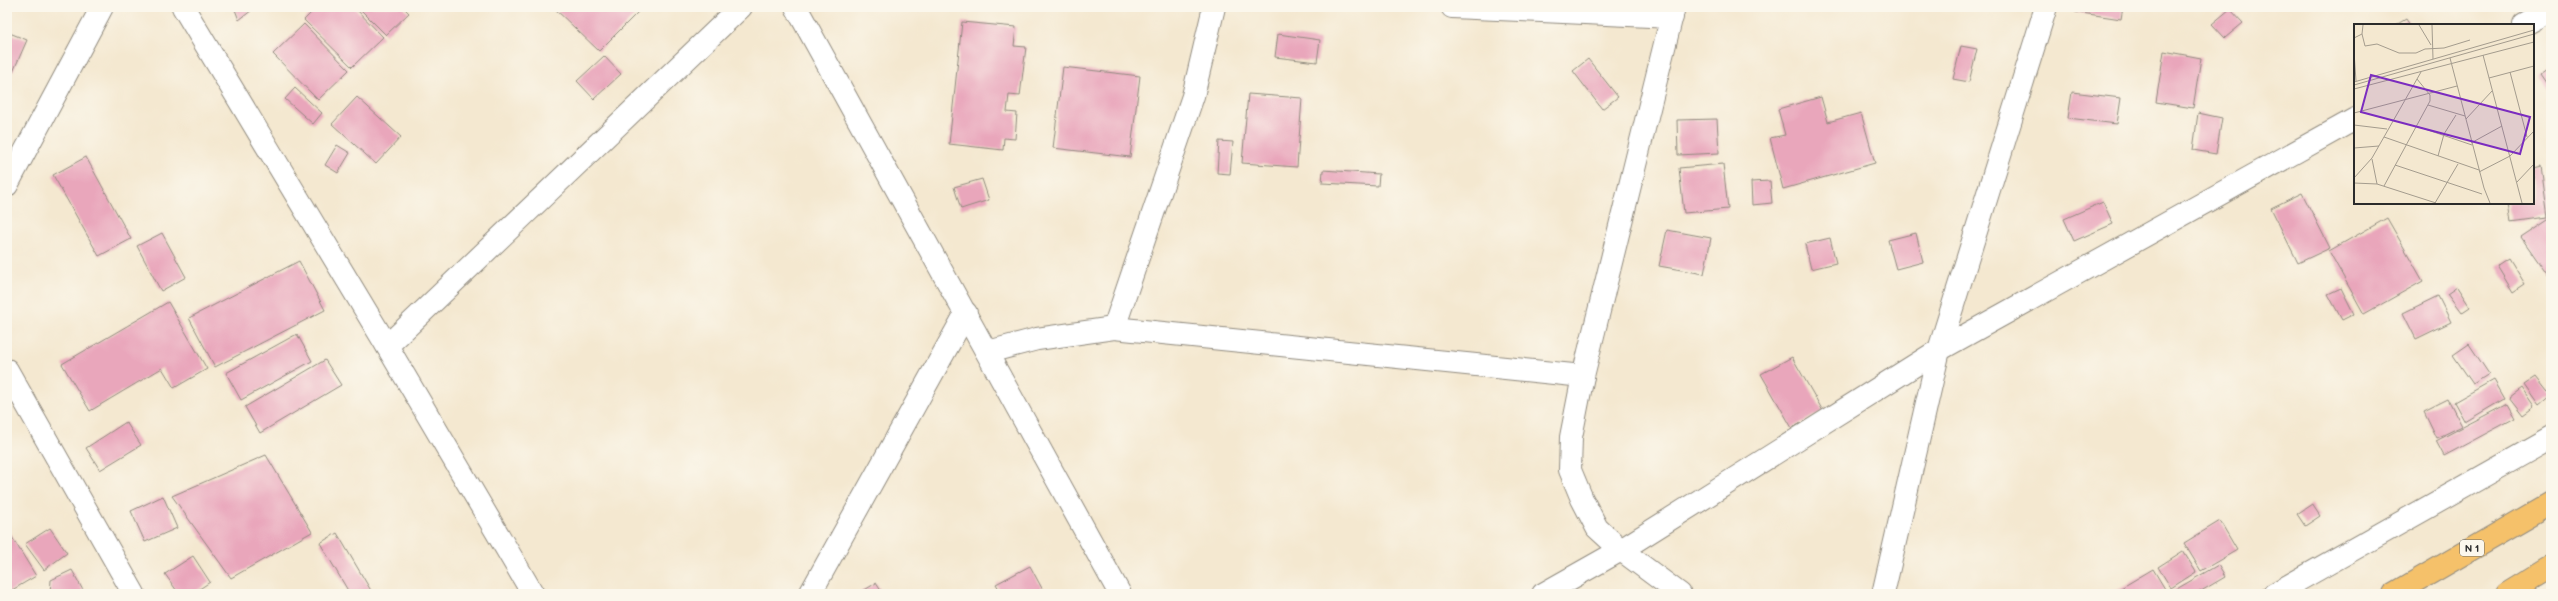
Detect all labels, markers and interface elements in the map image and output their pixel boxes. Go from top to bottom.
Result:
inset map [2354,24,2534,204]
road number: N 1 [2460,540,2484,556]

